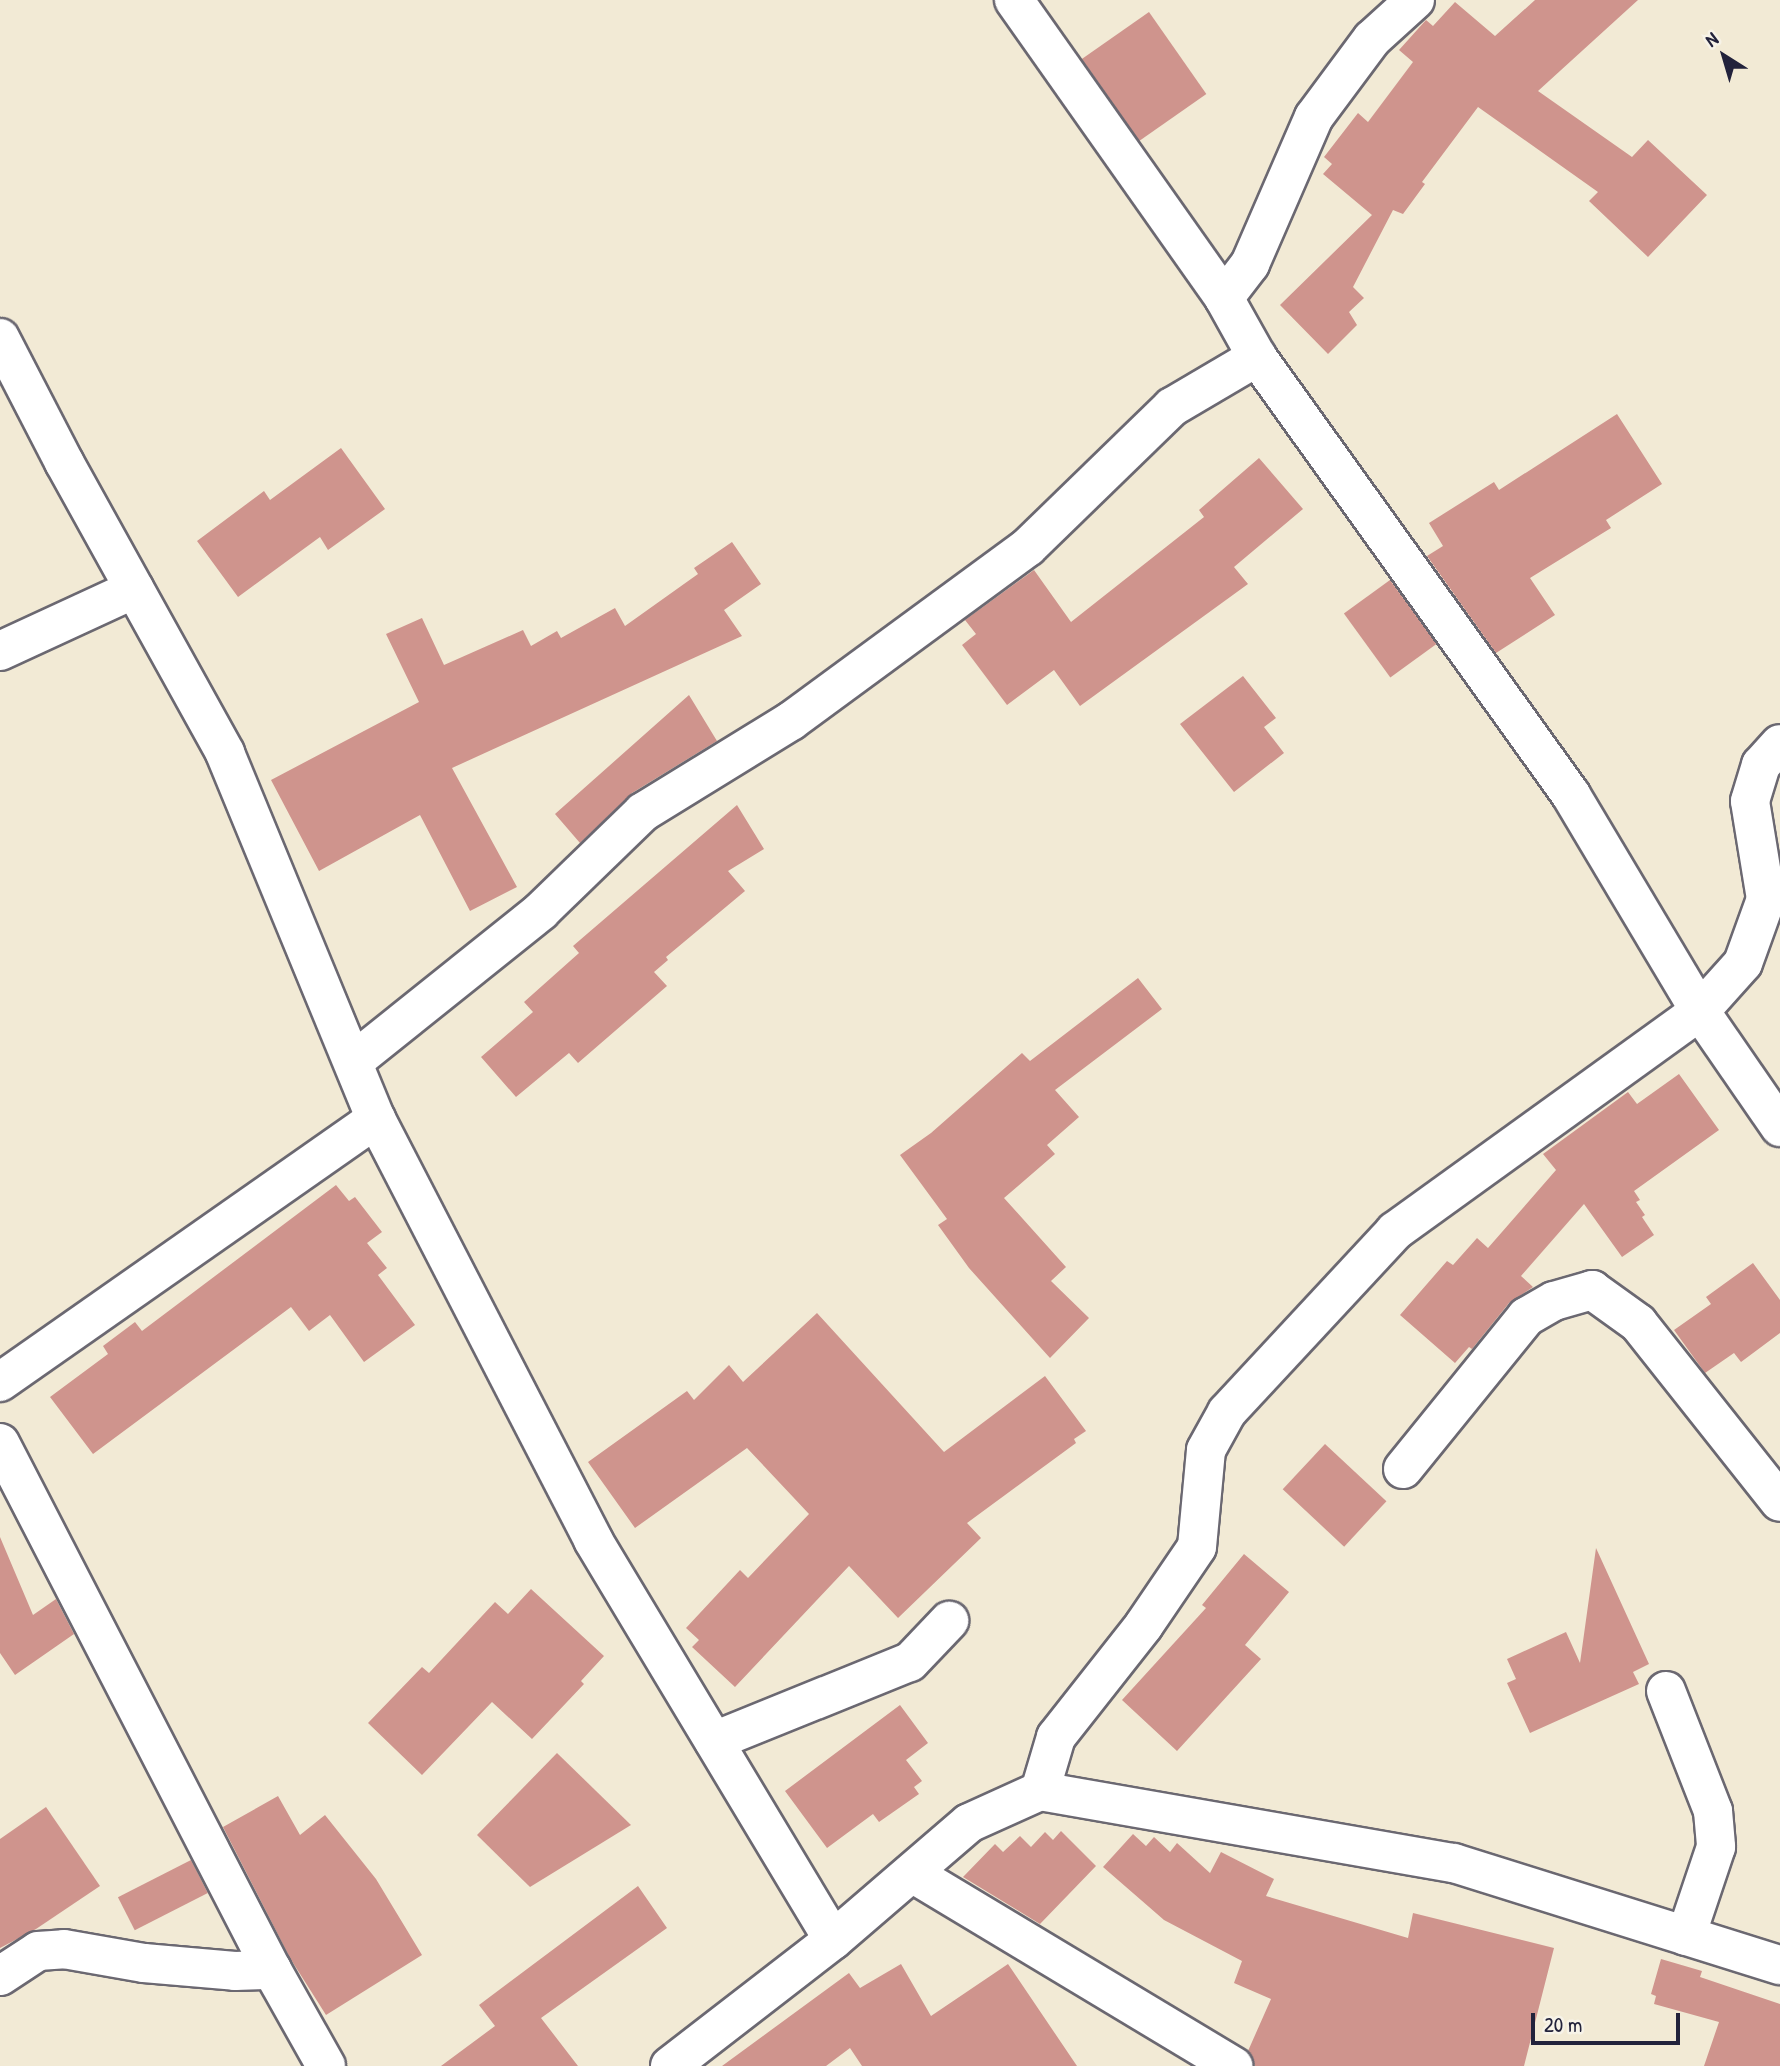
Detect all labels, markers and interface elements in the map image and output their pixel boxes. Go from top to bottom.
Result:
north arrow [1689,21,1759,91]
text: N [1699,26,1723,53]
scale bar [1535,2000,1684,2044]
text: 20 m [1544,2010,1582,2039]

